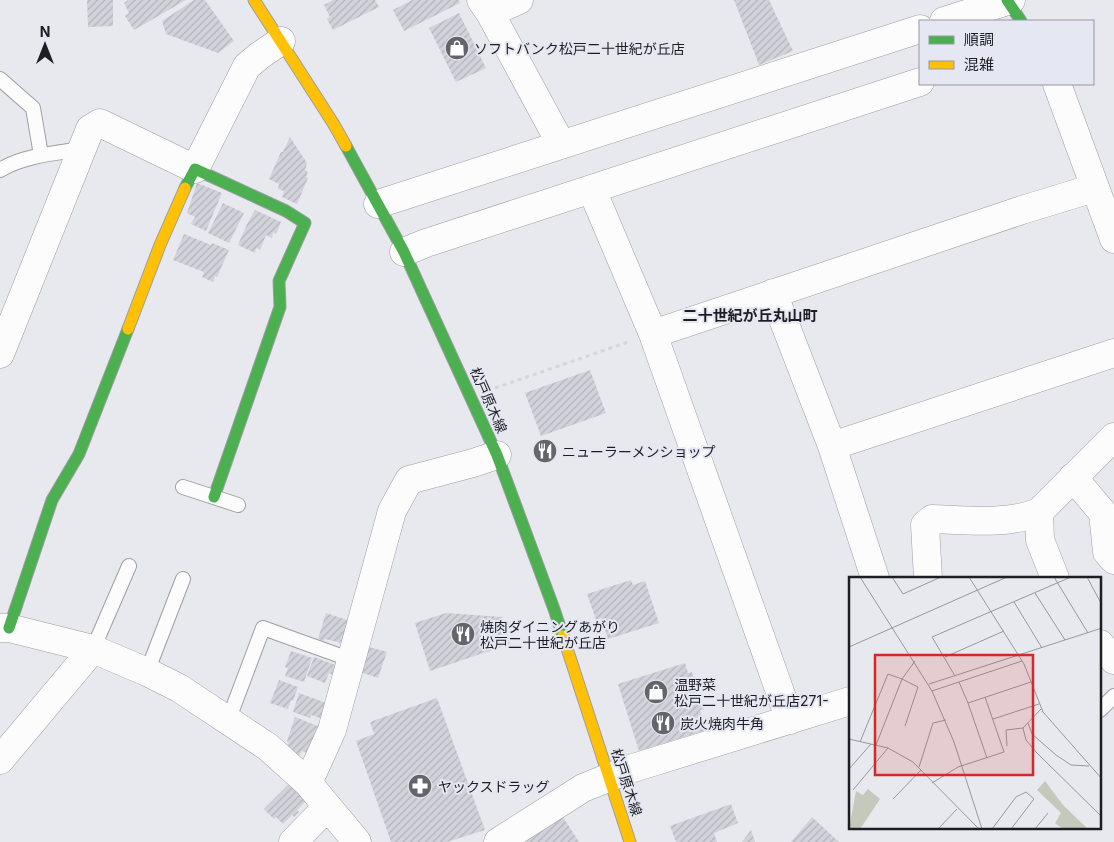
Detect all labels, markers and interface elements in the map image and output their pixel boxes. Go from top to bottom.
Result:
north arrow [20,20,70,70]
legend [919,20,1094,85]
text: N [40,23,50,40]
text: 順調 [964,30,994,49]
shop icon: ソフトバンク松戸二十世紀が丘店 [444,35,470,61]
place label: ソフトバンク松戸二十世紀が丘店 [474,40,685,57]
text: 混雑 [964,55,994,74]
district label: 二十世紀が丘丸山町 [682,306,818,325]
street label: 松戸原木線 [467,365,511,435]
restaurant icon: ニューラーメンショップ [532,438,558,464]
place label: ニューラーメンショップ [562,443,715,460]
inset map [849,577,1102,830]
place label: 焼肉ダイニングあがり 松戸二十世紀が丘店 [480,618,620,651]
restaurant icon: 焼肉ダイニングあがり 松戸二十世紀が丘店 [450,621,476,647]
place label: 温野菜 松戸二十世紀が丘店271- [674,676,829,709]
shop icon: 温野菜 松戸二十世紀が丘店271- [643,679,669,705]
restaurant icon: 炭火焼肉牛角 [650,710,676,736]
place label: 炭火焼肉牛角 [680,715,764,732]
street label: 松戸原木線 [608,746,646,818]
pharmacy icon: ヤックスドラッグ [407,773,433,799]
place label: ヤックスドラッグ [438,778,550,795]

